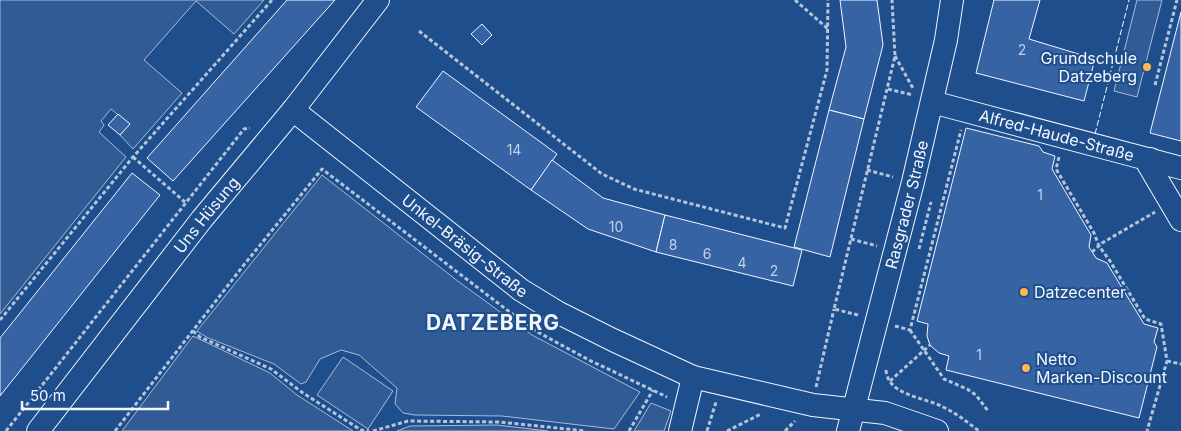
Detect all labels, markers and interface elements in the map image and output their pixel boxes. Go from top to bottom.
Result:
house number: 2 [1018,41,1026,58]
place label: Grundschule Datzeberg [1041,48,1137,86]
marker: Grundschule Datzeberg [1141,61,1153,73]
street label: Alfred-Haude-Straße [977,105,1136,165]
street label: Rasgrader Straße [881,138,932,271]
house number: 14 [507,141,521,158]
street label: Uns Hüsung [169,172,243,257]
house number: 1 [1037,186,1043,203]
street label: Unkel-Bräsig-Straße [398,190,531,302]
house number: 10 [609,218,623,235]
house number: 8 [669,236,677,253]
house number: 6 [703,245,711,262]
house number: 4 [737,254,747,271]
house number: 2 [770,262,778,279]
place label: Datzecenter [1034,282,1126,302]
marker: Datzecenter [1018,286,1030,298]
district label: DATZEBERG [426,310,560,335]
house number: 1 [976,346,982,363]
place label: Netto Marken-Discount [1036,349,1167,387]
marker: Netto Marken-Discount [1020,362,1032,374]
scale bar [22,378,169,410]
text: 50 m [30,386,66,405]

